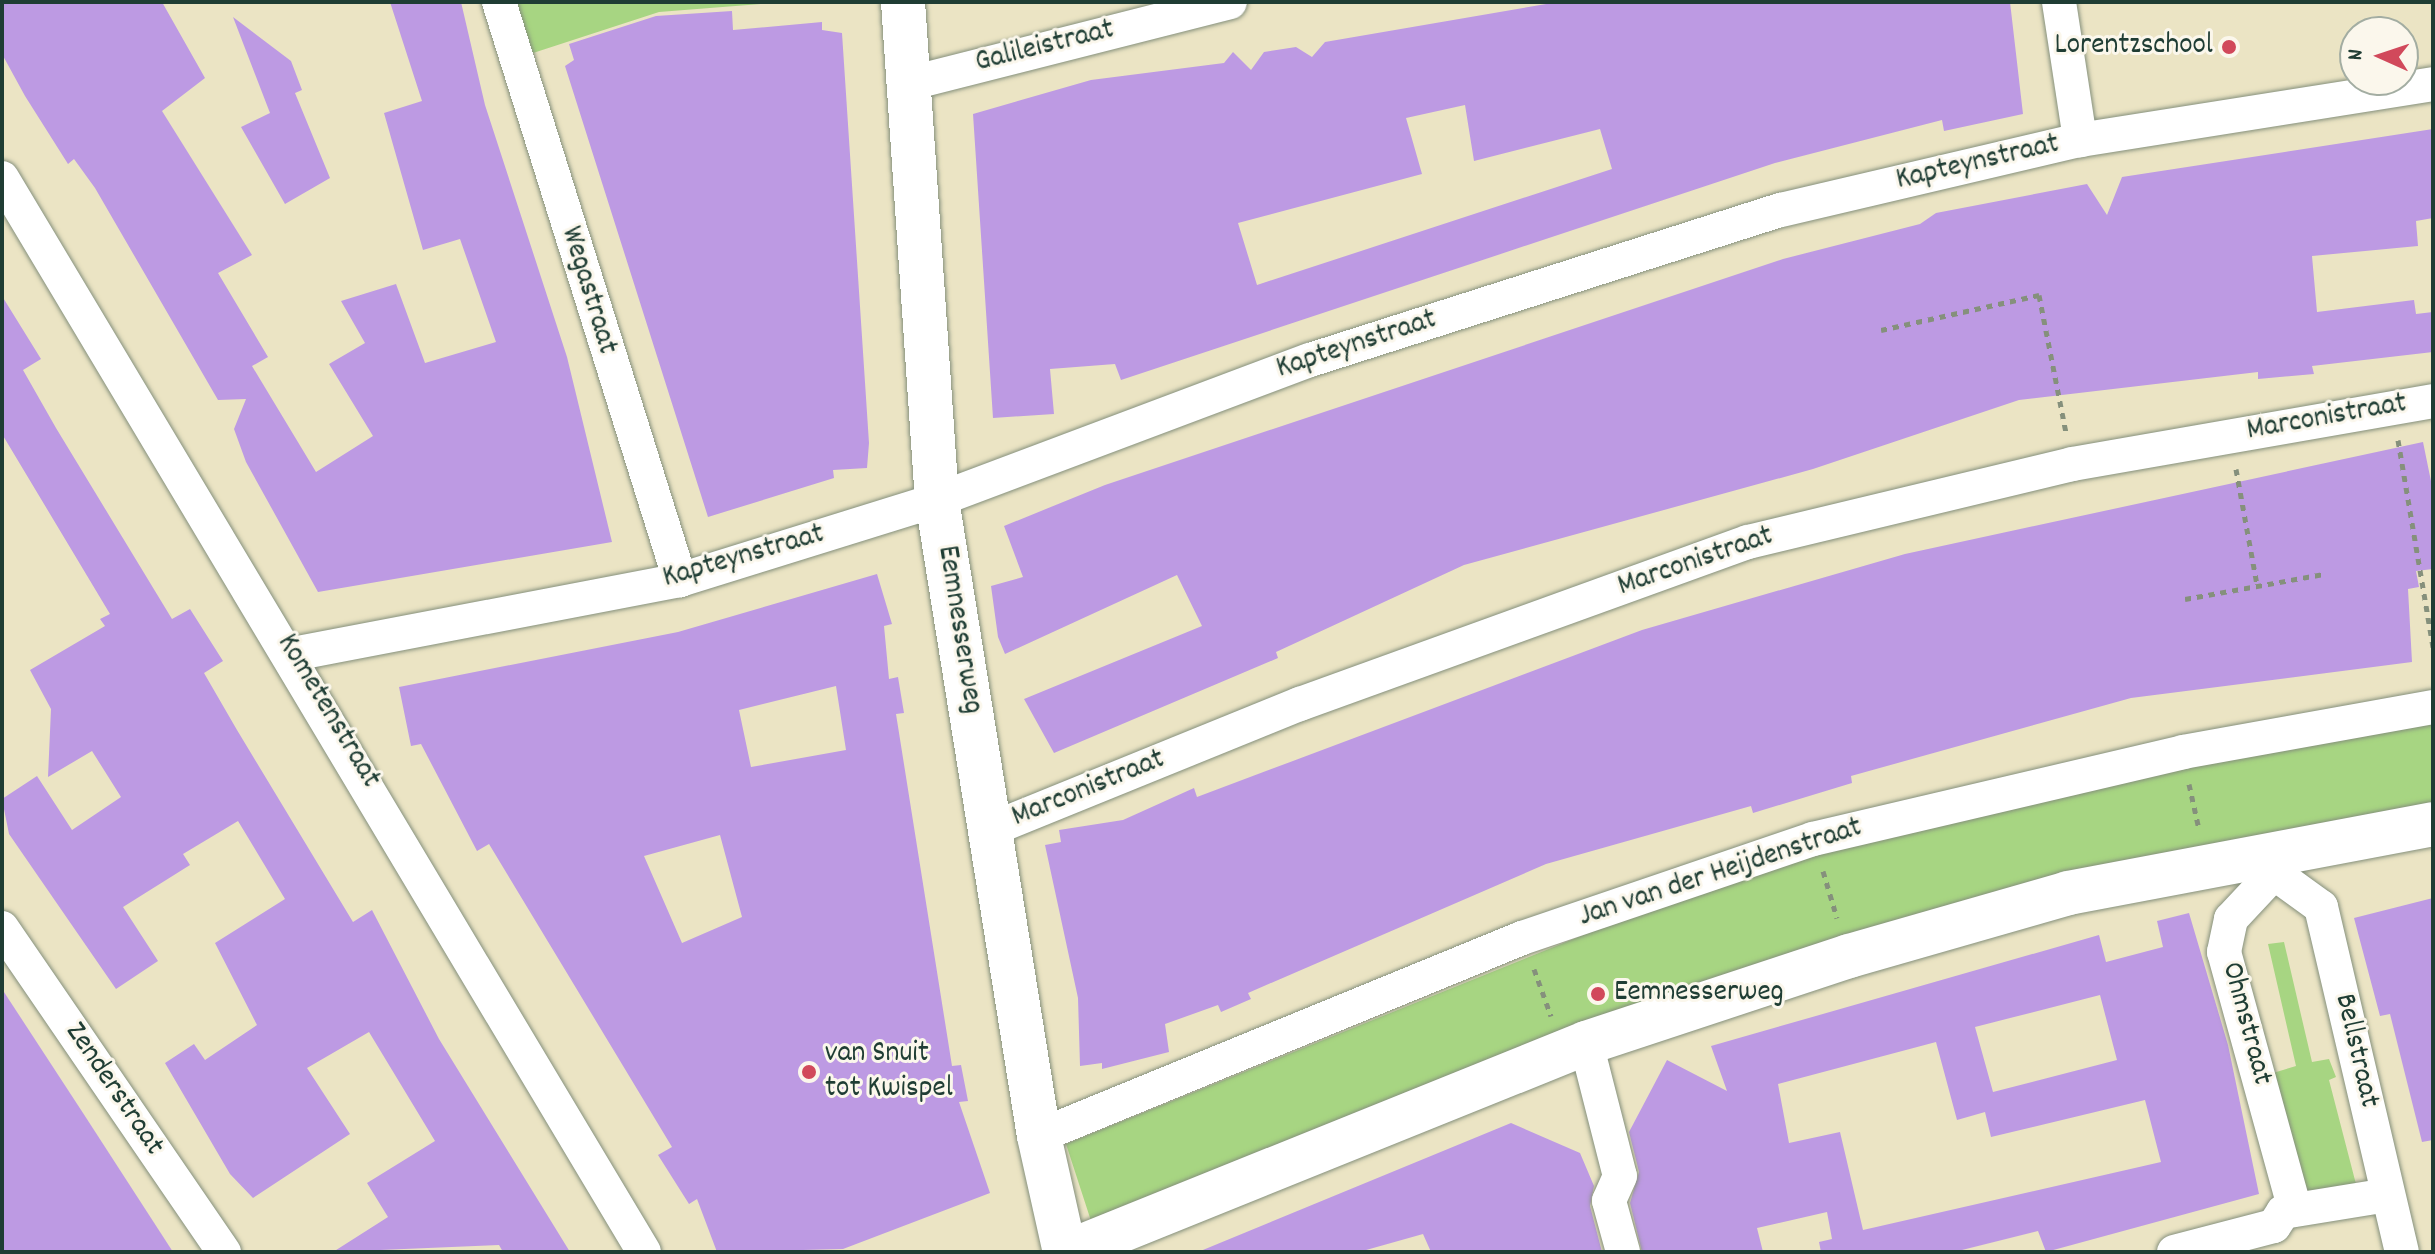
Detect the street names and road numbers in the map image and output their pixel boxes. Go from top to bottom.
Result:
street label: Galileistraat [972,13,1118,83]
street label: Kapteynstraat [1893,128,2063,200]
street label: Wegastraat [551,223,623,359]
street label: Kapteynstraat [1272,303,1442,389]
street label: Marconistraat [2244,387,2410,451]
street label: Kapteynstraat [659,518,829,598]
street label: Marconistraat [1614,520,1778,606]
street label: Eemnesserweg [927,543,989,717]
street label: Kometenstraat [267,629,387,795]
street label: Marconistraat [1007,743,1171,837]
street label: Jan van der Heijdenstraat [1575,811,1867,937]
street label: Ohmstraat [2211,959,2279,1089]
street label: Bellstraat [2324,991,2386,1111]
street label: Zenderstraat [55,1017,171,1163]

